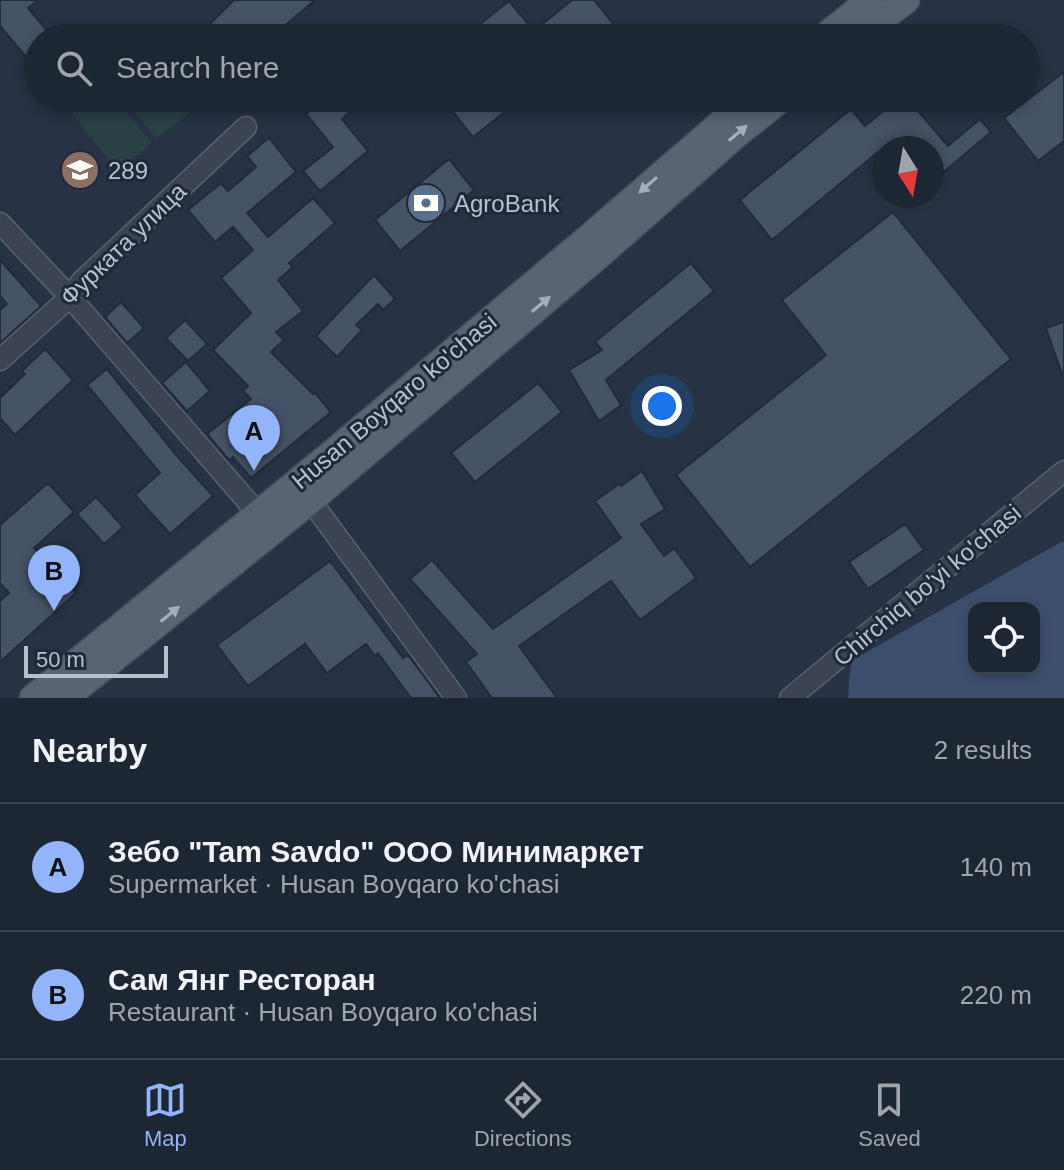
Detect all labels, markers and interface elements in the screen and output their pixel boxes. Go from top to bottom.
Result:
search box [24,24,1040,112]
icon: search [52,46,96,90]
text: Search here [116,51,279,84]
one-way arrow [727,125,747,142]
north arrow [872,136,944,208]
school or university icon: 289 [59,149,101,191]
place label: 289 [108,157,148,184]
one-way arrow [638,176,658,193]
street label: Фурката улица [55,177,192,311]
bank icon: AgroBank [405,182,447,224]
place label: AgroBank [454,190,560,217]
one-way arrow [531,296,551,313]
street label: Husan Boyqaro ko'chasi [286,308,502,494]
your location [642,386,682,426]
pin: A [228,405,280,471]
street label: Chirchiq bo'yi ko'chasi [828,499,1026,671]
pin: B [28,545,80,611]
map controls [968,602,1040,674]
button: locate [968,602,1040,674]
one-way arrow [160,606,180,623]
scale bar [24,642,168,678]
text: 50 m [36,647,85,672]
text: Nearby [32,731,147,769]
text: 2 results [934,735,1032,765]
text: Зебо "Tam Savdo" ООО Минимаркет [108,835,644,868]
text: A [49,852,67,882]
text: 140 m [960,852,1032,882]
text: Supermarket · Husan Boyqaro ko'chasi [108,869,560,899]
text: Сам Янг Ресторан [108,963,376,996]
text: B [49,980,67,1010]
text: 220 m [960,980,1032,1010]
text: Restaurant · Husan Boyqaro ko'chasi [108,997,538,1027]
tab: Map [143,1078,187,1152]
tab: Directions [474,1078,572,1152]
tab: Saved [858,1078,921,1152]

